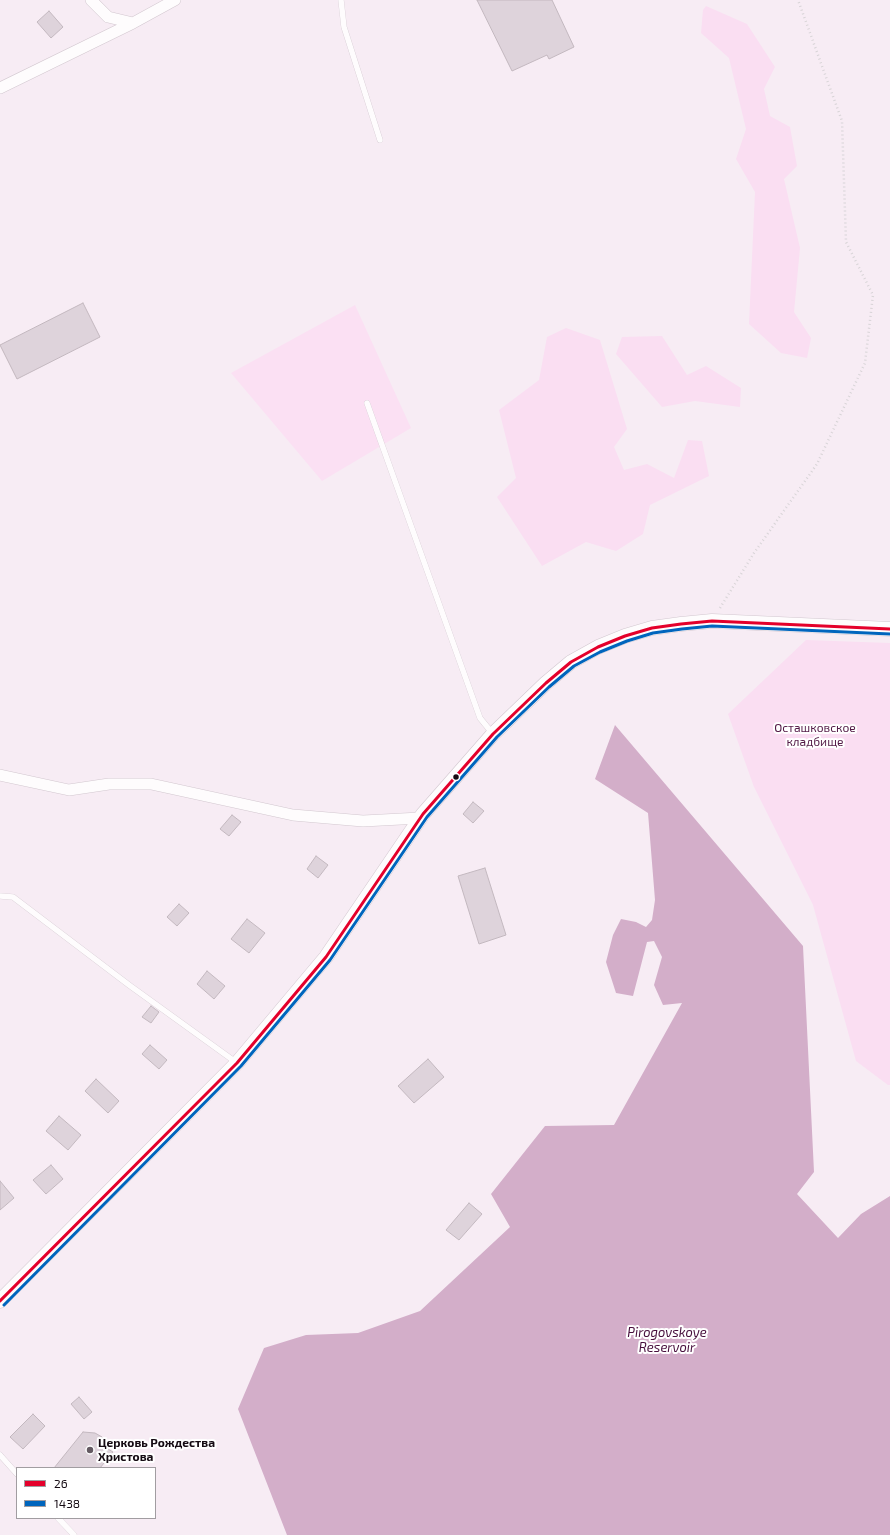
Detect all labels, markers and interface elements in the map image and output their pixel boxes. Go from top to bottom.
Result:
park label: Осташковское кладбище [774,721,856,749]
unlabelled marker [451,772,461,782]
water label: Pirogovskoye Reservoir [627,1325,707,1356]
place label: Церковь Рождества Христова [98,1436,215,1464]
marker: Церковь Рождества Христова [85,1445,95,1455]
legend [16,1467,156,1519]
text: 26 [54,1476,68,1490]
text: 1438 [54,1496,80,1510]

